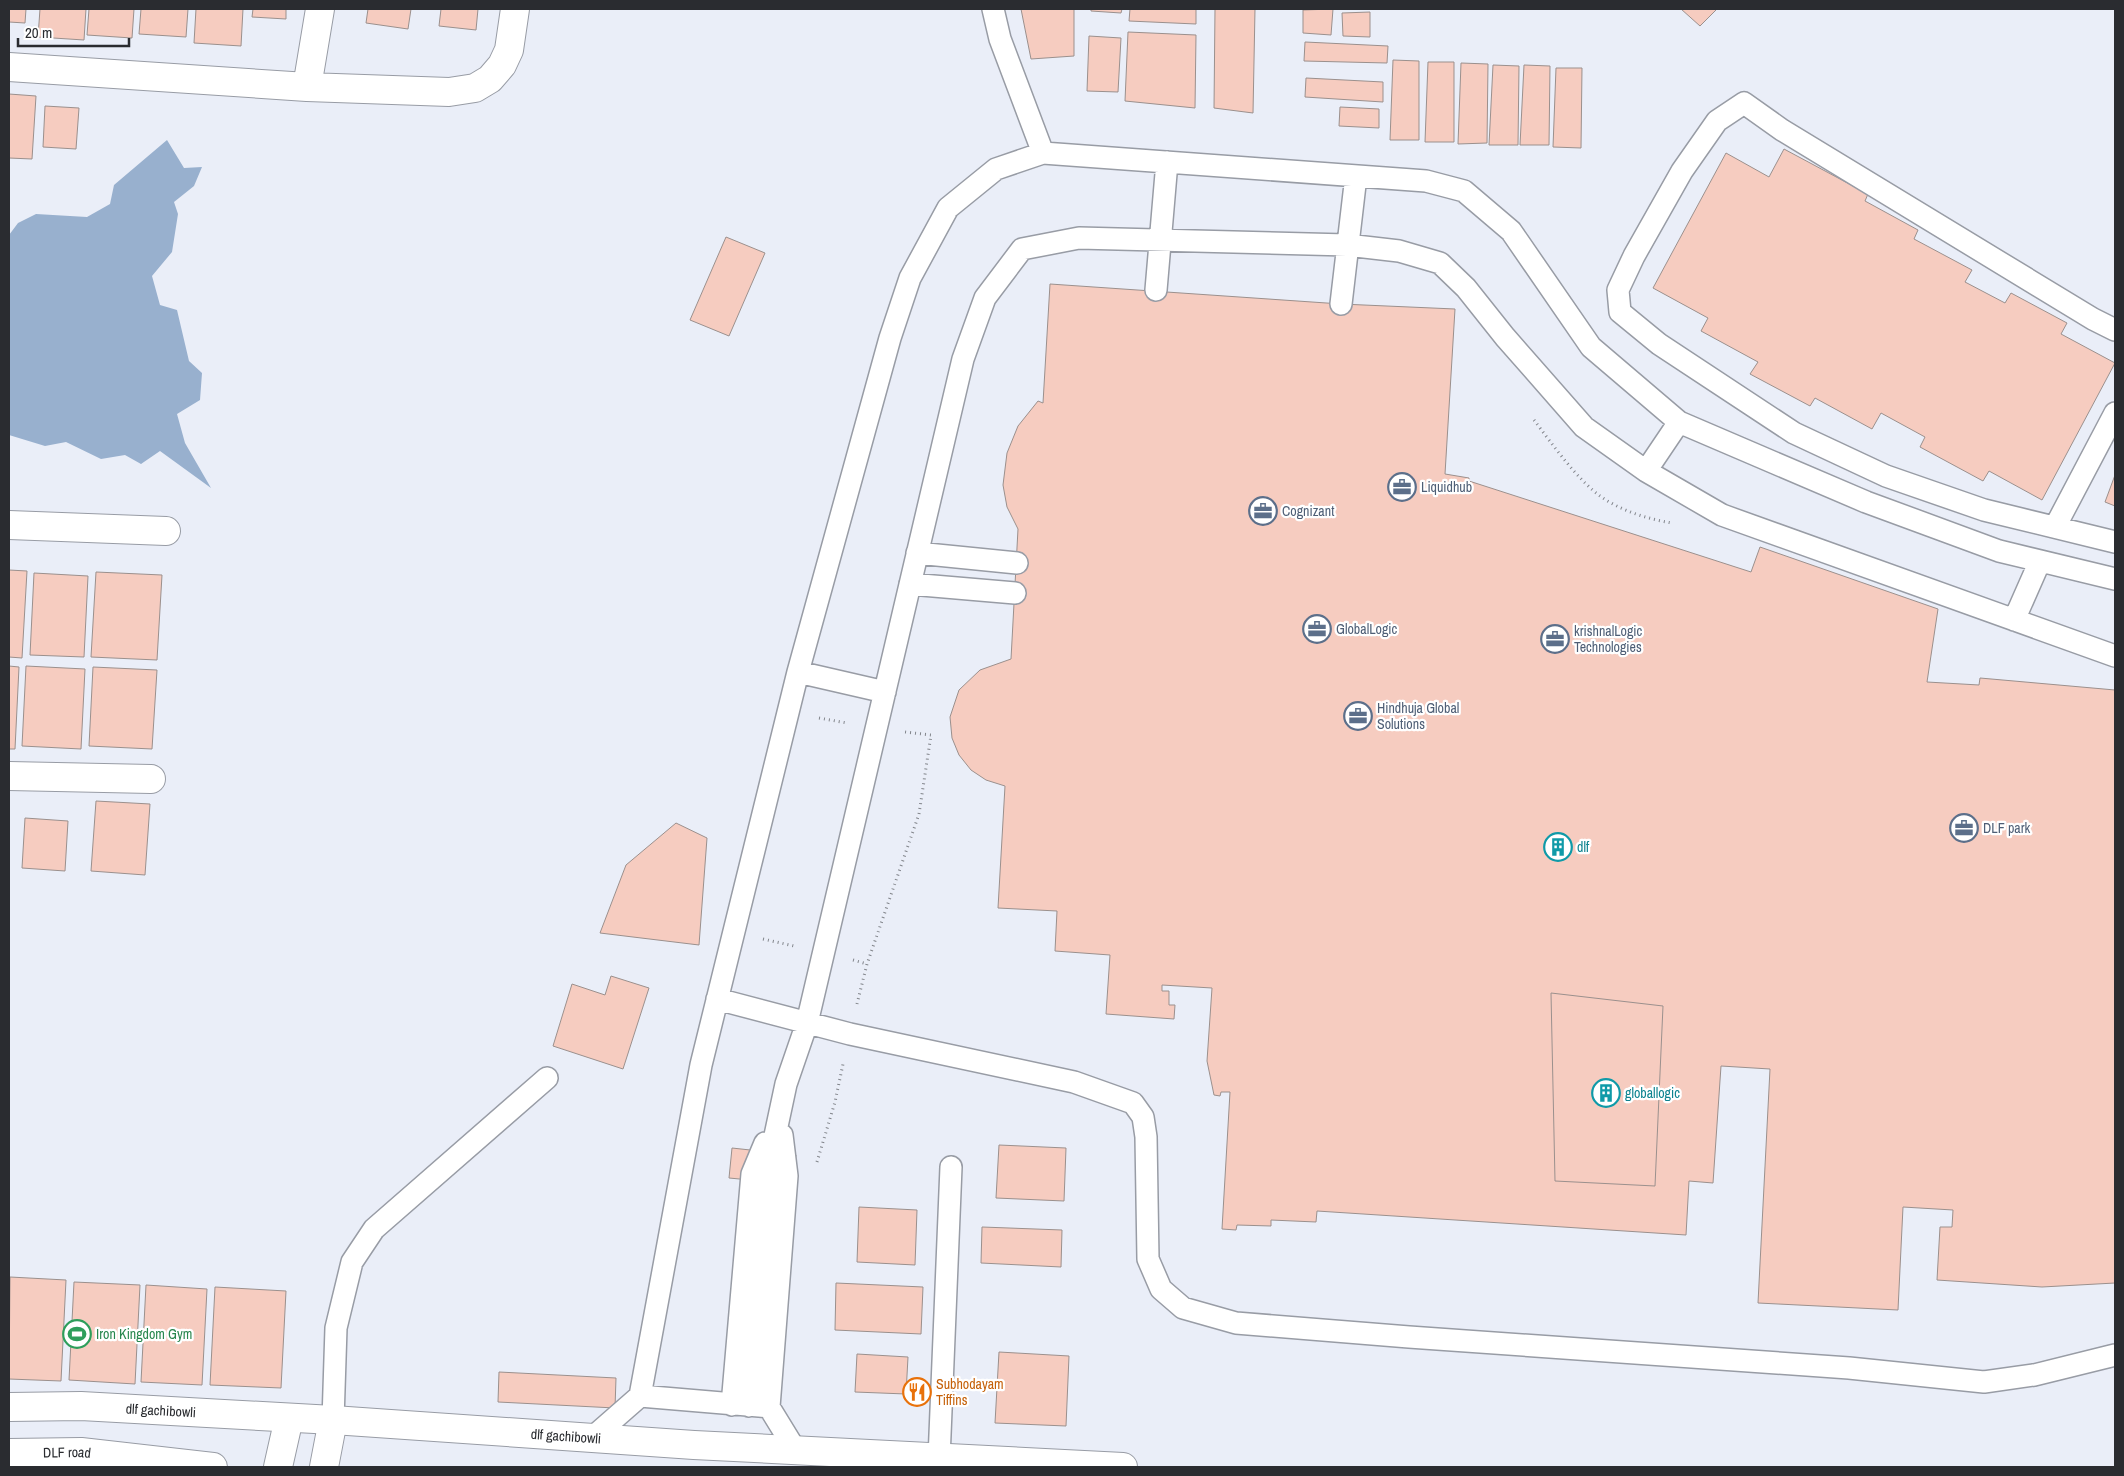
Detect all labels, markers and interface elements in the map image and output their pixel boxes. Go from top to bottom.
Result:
scale bar [18,15,129,47]
text: 20 m [25,22,52,43]
office icon: Liquidhub [1387,472,1417,502]
place label: Liquidhub [1421,478,1472,496]
office icon: Cognizant [1248,496,1278,526]
place label: Cognizant [1282,502,1334,520]
office icon: GlobalLogic [1302,614,1332,644]
place label: GlobalLogic [1336,620,1398,638]
place label: krishnalLogic Technologies [1574,622,1643,656]
office icon: krishnalLogic Technologies [1540,624,1570,654]
place label: Hindhuja Global Solutions [1377,699,1459,733]
office icon: Hindhuja Global Solutions [1343,701,1373,731]
office icon: DLF park [1949,813,1979,843]
place label: DLF park [1983,819,2030,837]
building icon: dlf [1543,832,1573,862]
place label: dlf [1577,838,1590,856]
building icon: globallogic [1591,1078,1621,1108]
place label: globallogic [1625,1084,1680,1102]
sports icon: Iron Kingdom Gym [62,1319,92,1349]
place label: Iron Kingdom Gym [96,1325,192,1343]
place label: Subhodayam Tiffins [936,1375,1004,1409]
restaurant icon: Subhodayam Tiffins [902,1377,932,1407]
street label: dlf gachibowli [125,1400,196,1421]
street label: dlf gachibowli [530,1425,602,1448]
street label: DLF road [43,1443,92,1462]

